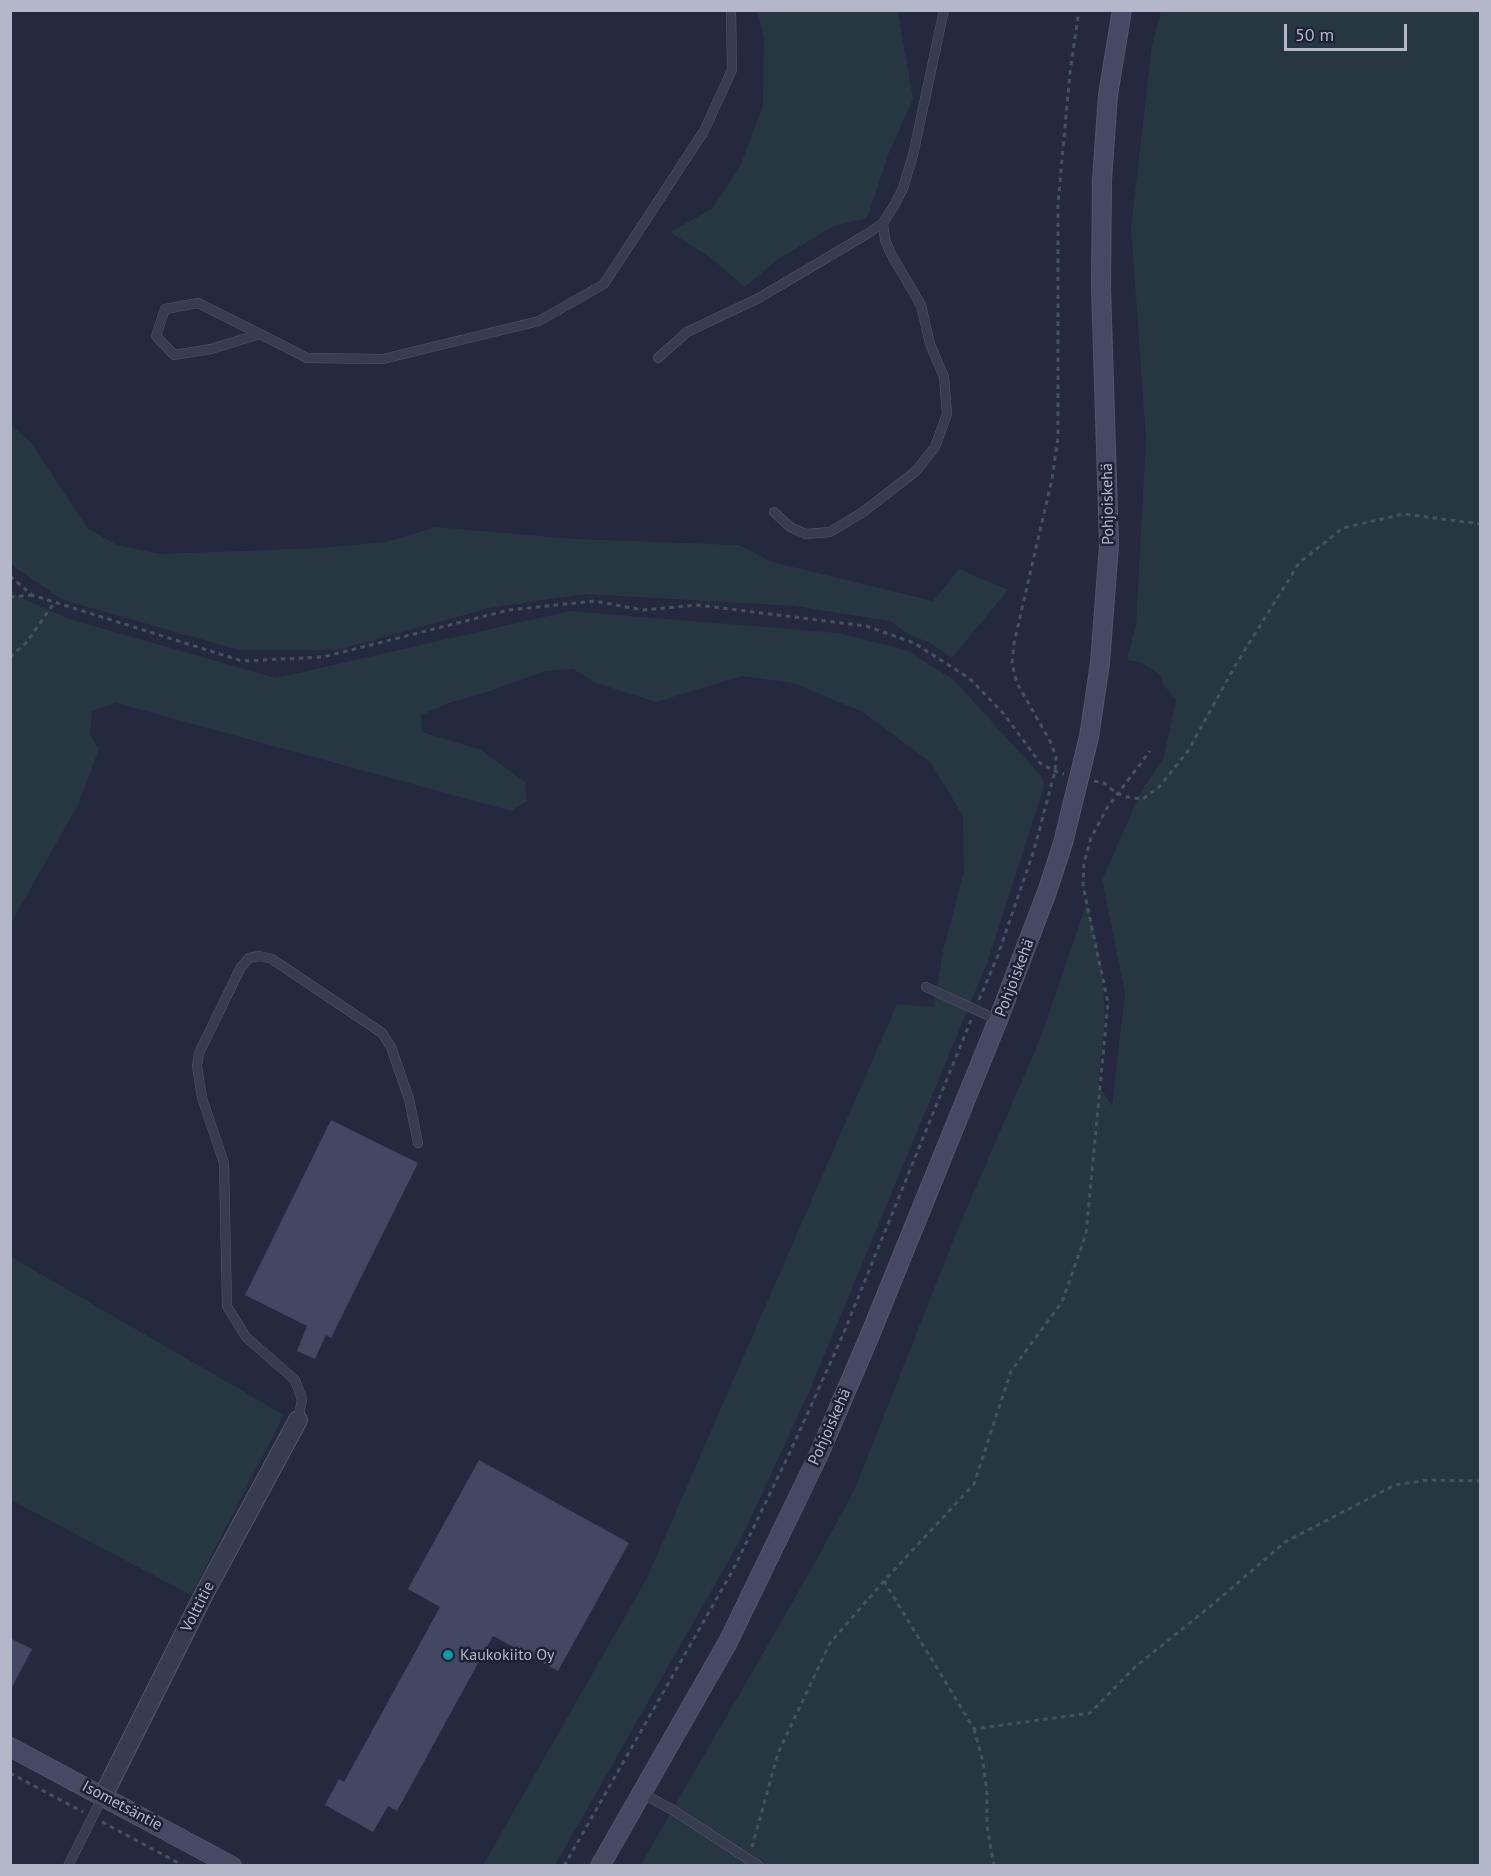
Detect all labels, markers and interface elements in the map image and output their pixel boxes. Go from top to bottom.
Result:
scale bar [1287,12,1410,50]
text: 50 m [1295,23,1334,46]
street label: Pohjoiskehä [1098,463,1118,545]
street label: Pohjoiskehä [991,936,1039,1020]
street label: Pohjoiskehä [805,1386,855,1468]
street label: Volttitie [177,1578,219,1636]
place label: Kaukokiito Oy [460,1645,554,1665]
marker: Kaukokiito Oy [441,1648,455,1662]
street label: Isometsäntie [79,1777,165,1835]

